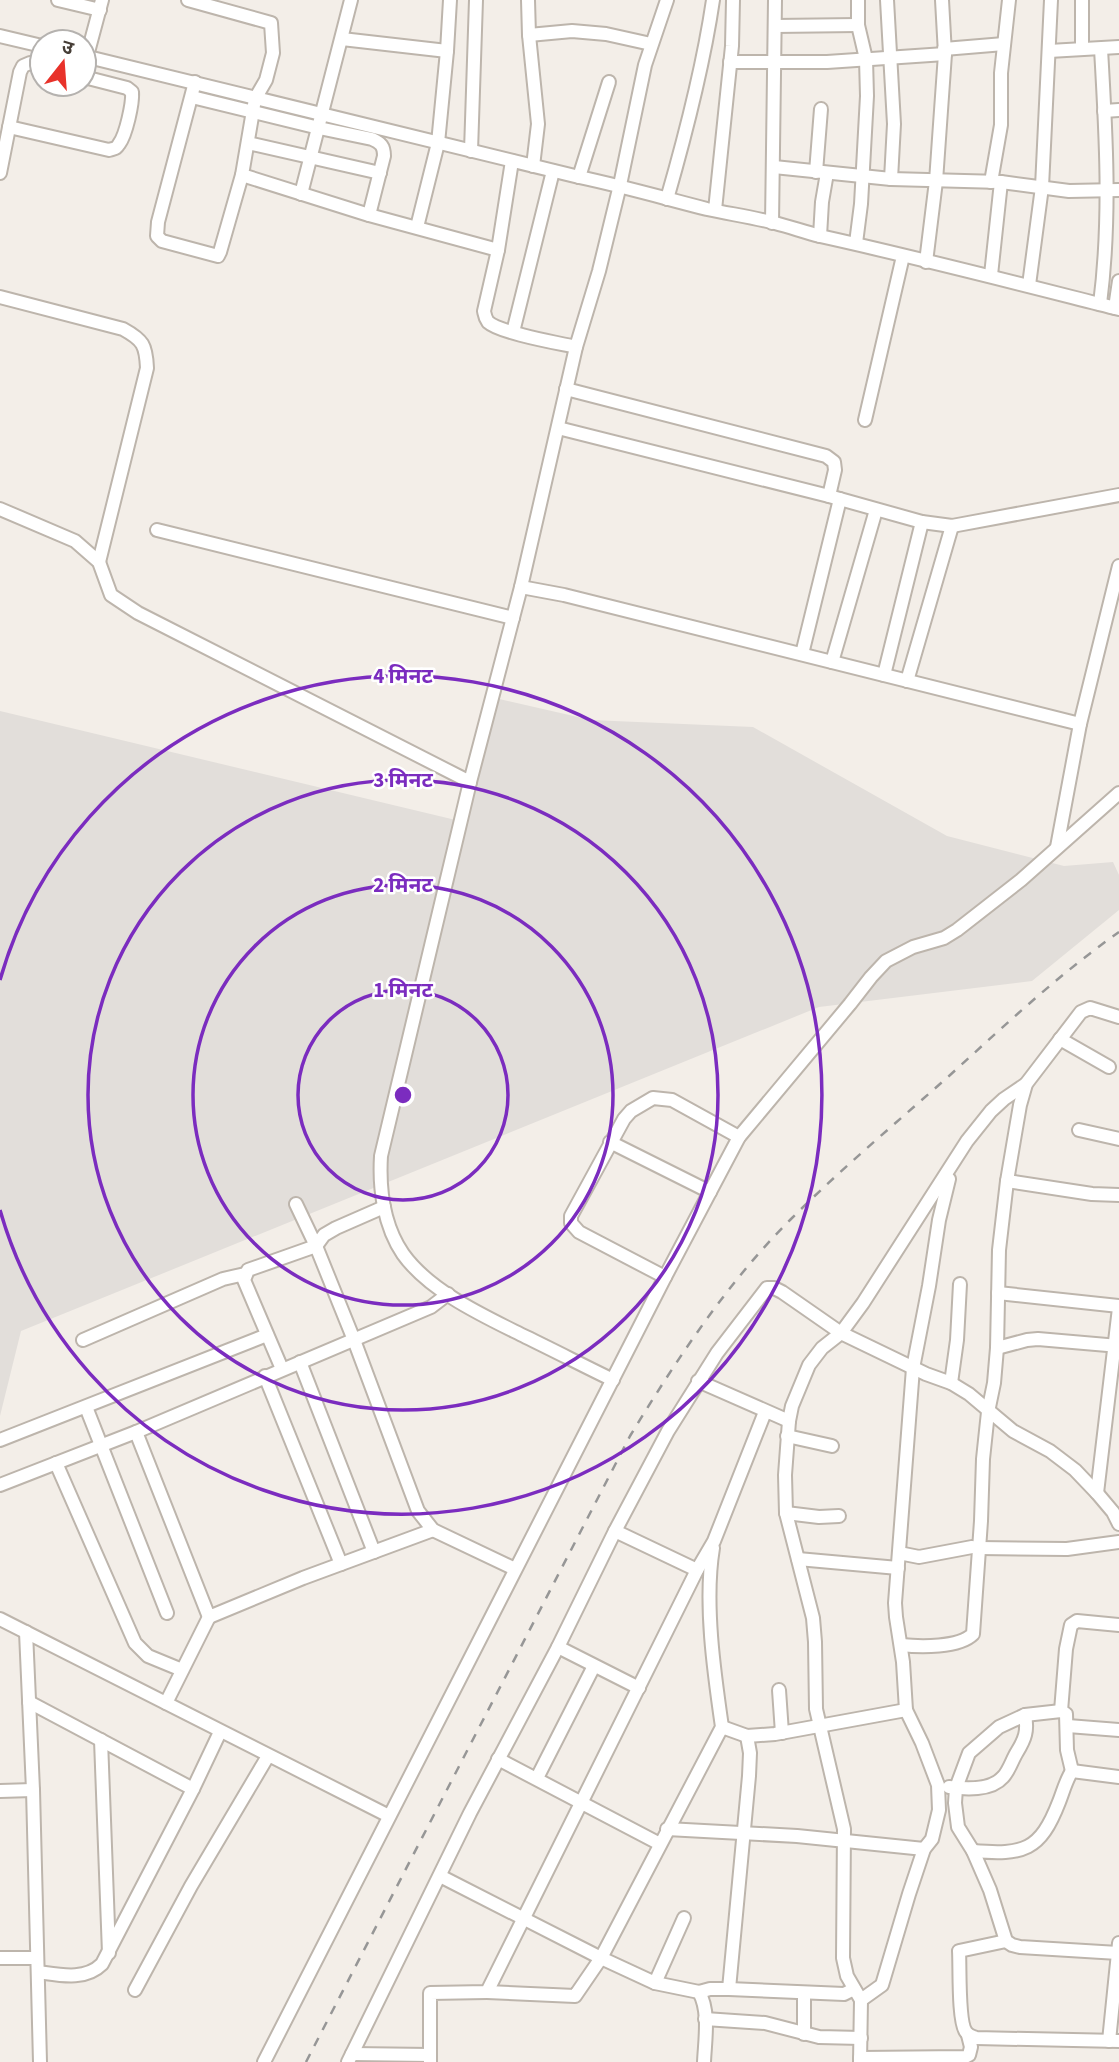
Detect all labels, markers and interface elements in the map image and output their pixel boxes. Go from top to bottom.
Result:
north arrow [28,28,98,98]
text: उ [58,34,78,63]
text: 4 मिनट [373,661,433,691]
text: 3 मिनट [373,765,433,795]
text: 2 मिनट [373,870,433,900]
text: 1 मिनट [373,975,433,1005]
centre of rings [391,1083,415,1107]

